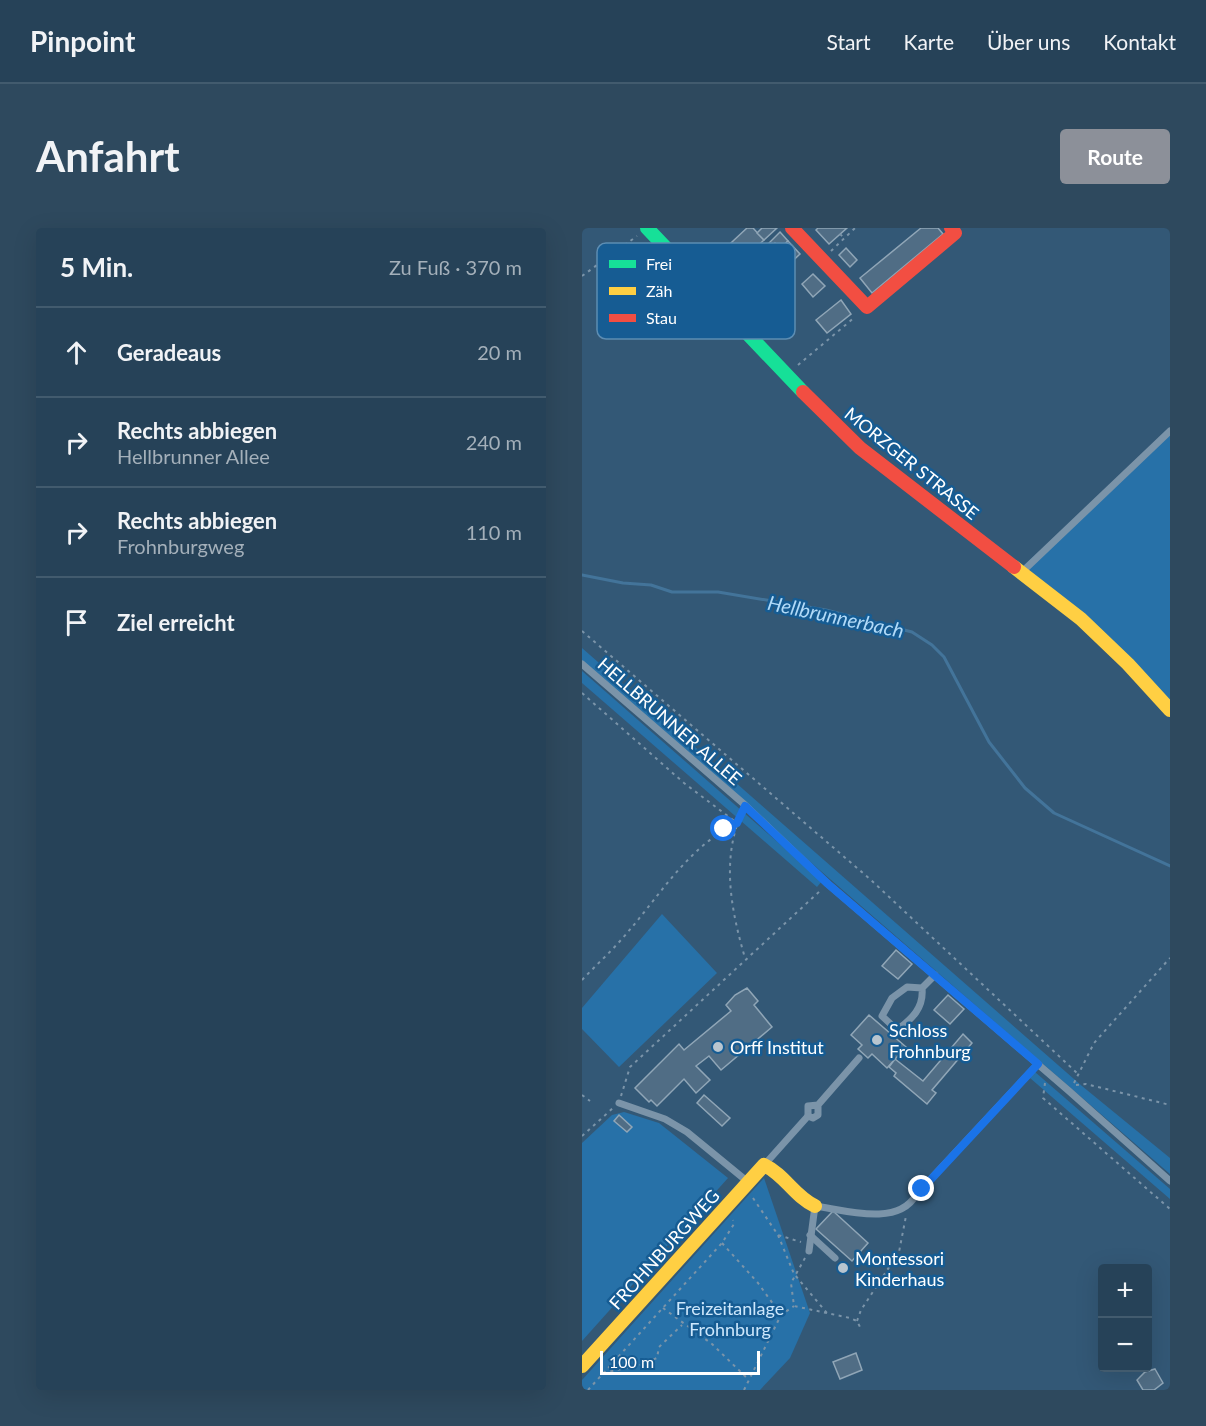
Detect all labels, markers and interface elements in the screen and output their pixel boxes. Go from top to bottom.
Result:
text: Pinpoint [30,24,135,58]
text: Start [826,29,871,54]
text: Karte [904,29,954,54]
text: Über uns [987,29,1070,54]
text: Kontakt [1103,29,1176,54]
button: Route [1060,129,1170,184]
text: Anfahrt [36,131,180,181]
legend [597,243,795,339]
text: 5 Min. [60,251,133,283]
text: Frei [646,254,672,273]
text: Zu Fuß · 370 m [389,255,522,279]
text: Zäh [646,281,672,300]
text: Stau [646,308,677,327]
icon: ahead [60,336,93,369]
text: Geradeaus [117,339,221,366]
text: 20 m [477,340,522,364]
street label: MORZGER STRASSE [841,402,983,524]
text: Rechts abbiegen [117,417,277,444]
icon: right [60,426,93,459]
text: 240 m [466,430,522,454]
text: Hellbrunner Allee [117,444,270,468]
text: Rechts abbiegen [117,507,277,534]
icon: right [60,516,93,549]
text: 110 m [466,520,522,544]
text: Frohnburgweg [117,534,244,558]
water label: Hellbrunnerbach [766,590,906,642]
icon: arrive [60,606,93,639]
text: Ziel erreicht [117,609,235,636]
street label: HELLBRUNNER ALLEE [594,653,746,789]
route start [710,815,736,841]
place label: Schloss Frohnburg [889,1019,971,1062]
marker: Schloss Frohnburg [870,1033,884,1047]
place label: Orff Institut [730,1036,824,1058]
marker: Orff Institut [711,1040,725,1054]
route end [908,1175,934,1201]
street label: FROHNBURGWEG [604,1184,724,1314]
place label: Montessori Kinderhaus [855,1247,944,1290]
marker: Montessori Kinderhaus [836,1261,850,1275]
map controls [1098,1264,1152,1372]
button: + [1098,1264,1152,1318]
park label: Freizeitanlage Frohnburg [676,1297,784,1340]
button: − [1098,1318,1152,1372]
scale bar [600,1348,760,1376]
text: 100 m [609,1352,654,1371]

